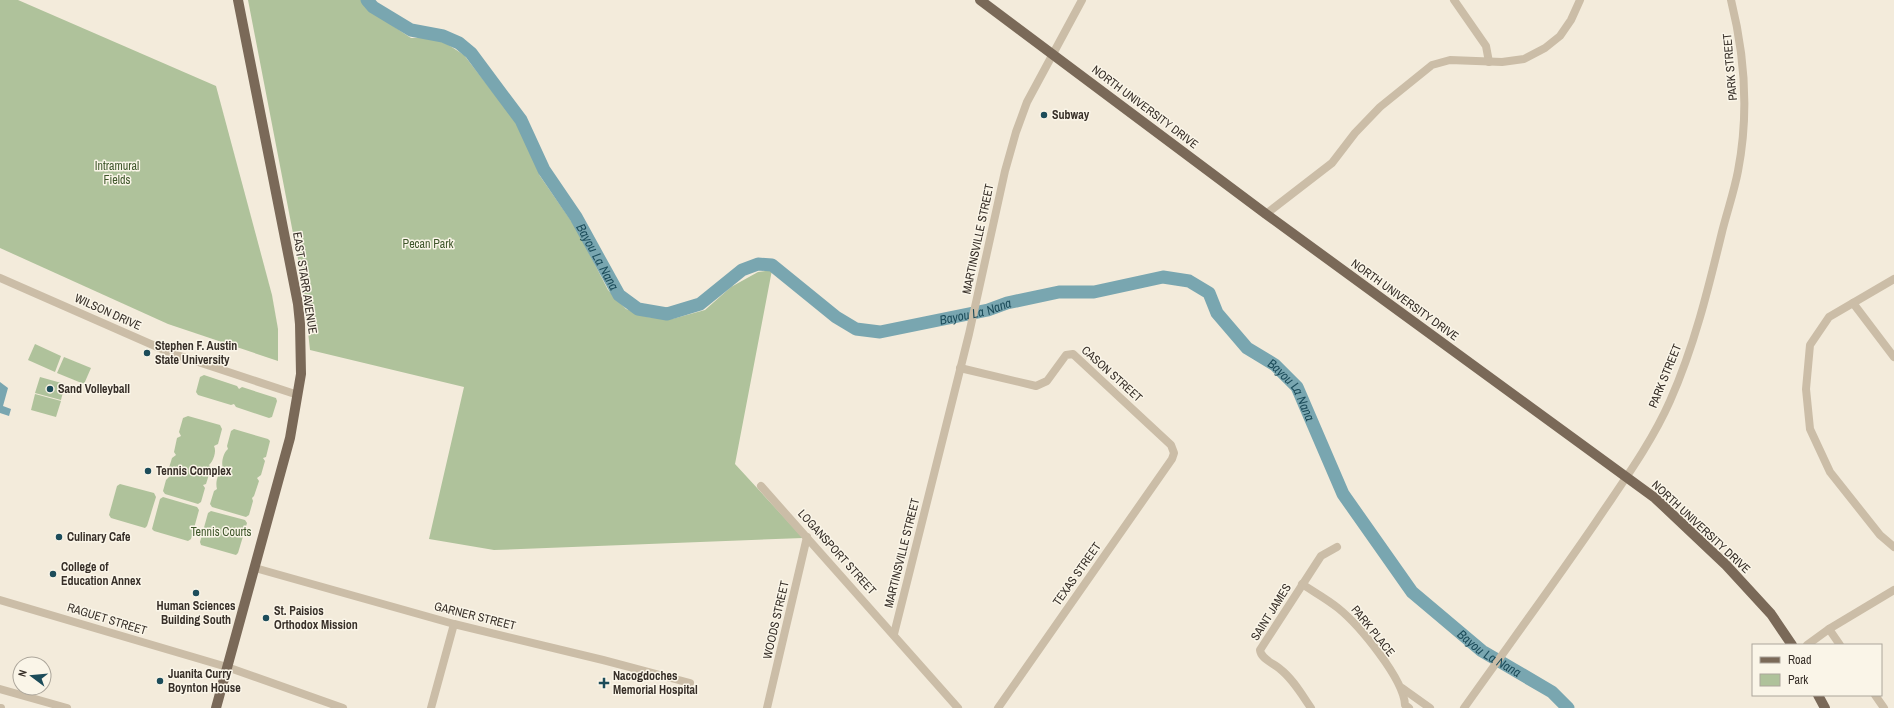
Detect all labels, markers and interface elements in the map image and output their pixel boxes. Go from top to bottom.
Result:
street label: PARK STREET [1719,33,1741,101]
street label: NORTH UNIVERSITY DRIVE [1089,62,1201,152]
place label: Subway [1052,107,1090,123]
marker: Subway [1039,110,1049,120]
park label: Intramural Fields [95,158,139,188]
street label: MARTINSVILLE STREET [958,182,998,296]
water label: Bayou La Nana [573,220,623,293]
street label: EAST STARR AVENUE [289,231,321,335]
park label: Pecan Park [403,236,454,252]
street label: NORTH UNIVERSITY DRIVE [1348,256,1462,344]
street label: WILSON DRIVE [72,290,144,334]
water label: Bayou La Nana [938,294,1013,328]
place label: Stephen F. Austin State University [155,338,237,368]
street label: CASON STREET [1078,342,1146,406]
street label: PARK STREET [1645,342,1685,410]
marker: Stephen F. Austin State University [142,348,152,358]
water label: Bayou La Nana [1265,354,1319,423]
place label: Sand Volleyball [58,381,130,397]
marker: Sand Volleyball [45,384,55,394]
place label: Tennis Complex [156,463,232,479]
marker: Tennis Complex [143,466,153,476]
street label: NORTH UNIVERSITY DRIVE [1648,477,1754,577]
street label: MARTINSVILLE STREET [881,496,923,610]
street label: LOGANSPORT STREET [794,506,880,598]
park label: Tennis Courts [191,524,251,540]
place label: Culinary Cafe [67,529,131,545]
marker: Culinary Cafe [54,532,64,542]
street label: TEXAS STREET [1049,539,1105,609]
place label: College of Education Annex [61,559,142,589]
marker: College of Education Annex [48,569,58,579]
street label: WOODS STREET [759,579,793,661]
street label: SAINT JAMES [1247,580,1295,644]
marker: Human Sciences Building South [191,588,201,598]
place label: Human Sciences Building South [157,598,236,628]
street label: GARNER STREET [432,598,518,634]
street label: RAGUET STREET [65,599,149,639]
street label: PARK PLACE [1348,602,1398,660]
place label: St. Paisios Orthodox Mission [274,603,358,633]
marker: St. Paisios Orthodox Mission [261,613,271,623]
water label: Bayou La Nana [1454,625,1524,681]
legend [1752,644,1882,696]
text: Road [1788,652,1812,668]
north arrow [12,656,52,696]
place label: Juanita Curry Boynton House [168,666,241,696]
text: N [15,668,30,678]
place label: Nacogdoches Memorial Hospital [613,668,698,698]
text: Park [1788,672,1808,688]
marker: Juanita Curry Boynton House [155,676,165,686]
marker: Nacogdoches Memorial Hospital [598,677,610,689]

